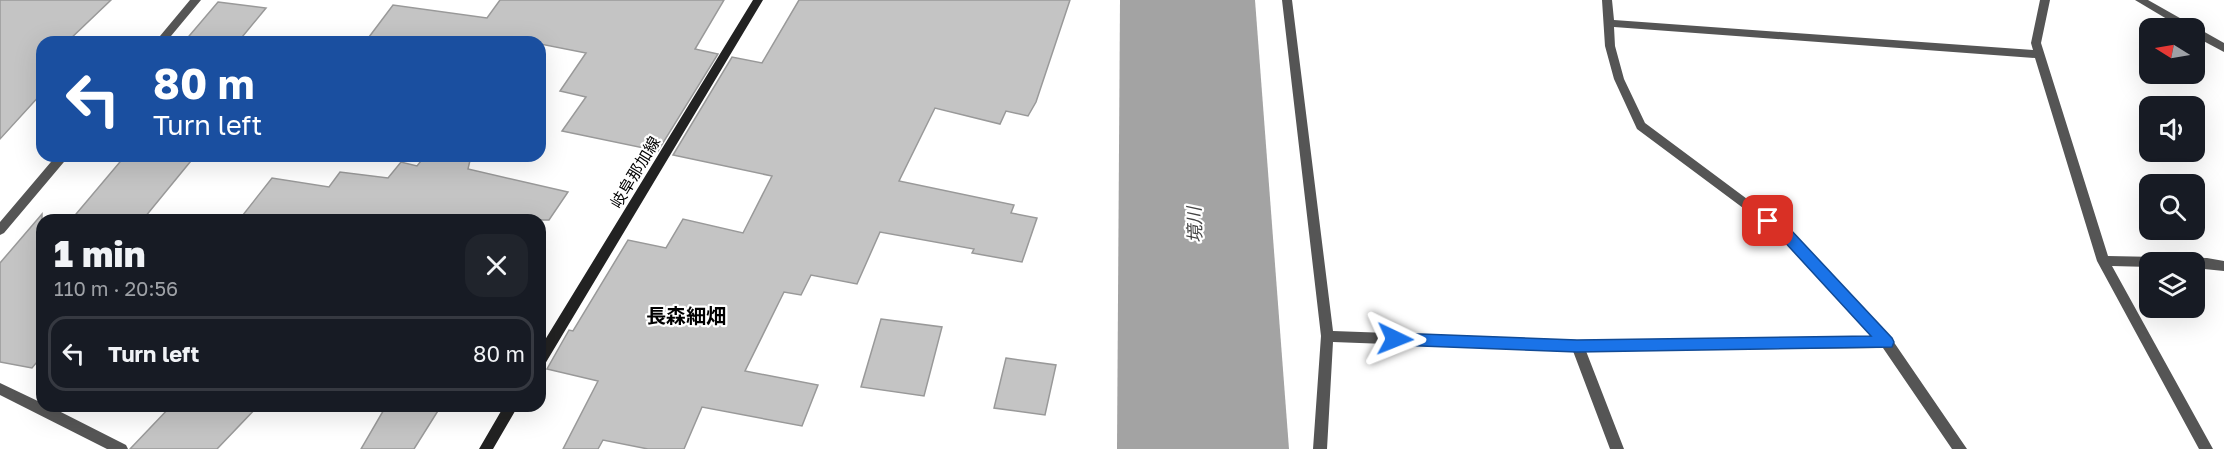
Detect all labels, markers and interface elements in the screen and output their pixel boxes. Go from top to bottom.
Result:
north arrow [2139,18,2205,84]
map controls [2139,18,2205,318]
text: 80 m [153,58,254,108]
icon: left [54,60,132,138]
button: sound [2139,96,2205,162]
text: Turn left [153,109,262,141]
street label: 岐阜那加線 [606,133,664,211]
button: search [2139,174,2205,240]
pin [1742,195,1793,246]
icon: arrive [1751,204,1784,237]
water label: 境川 [1182,205,1206,243]
text: 1 min [54,232,145,275]
button: close [465,234,528,297]
button: layers [2139,252,2205,318]
text: 110 m · 20:56 [54,276,178,300]
district label: 長森細畑 [646,303,726,327]
position arrow [1363,307,1427,371]
icon: left [57,337,90,370]
text: Turn left [108,340,199,367]
text: 80 m [473,340,525,367]

